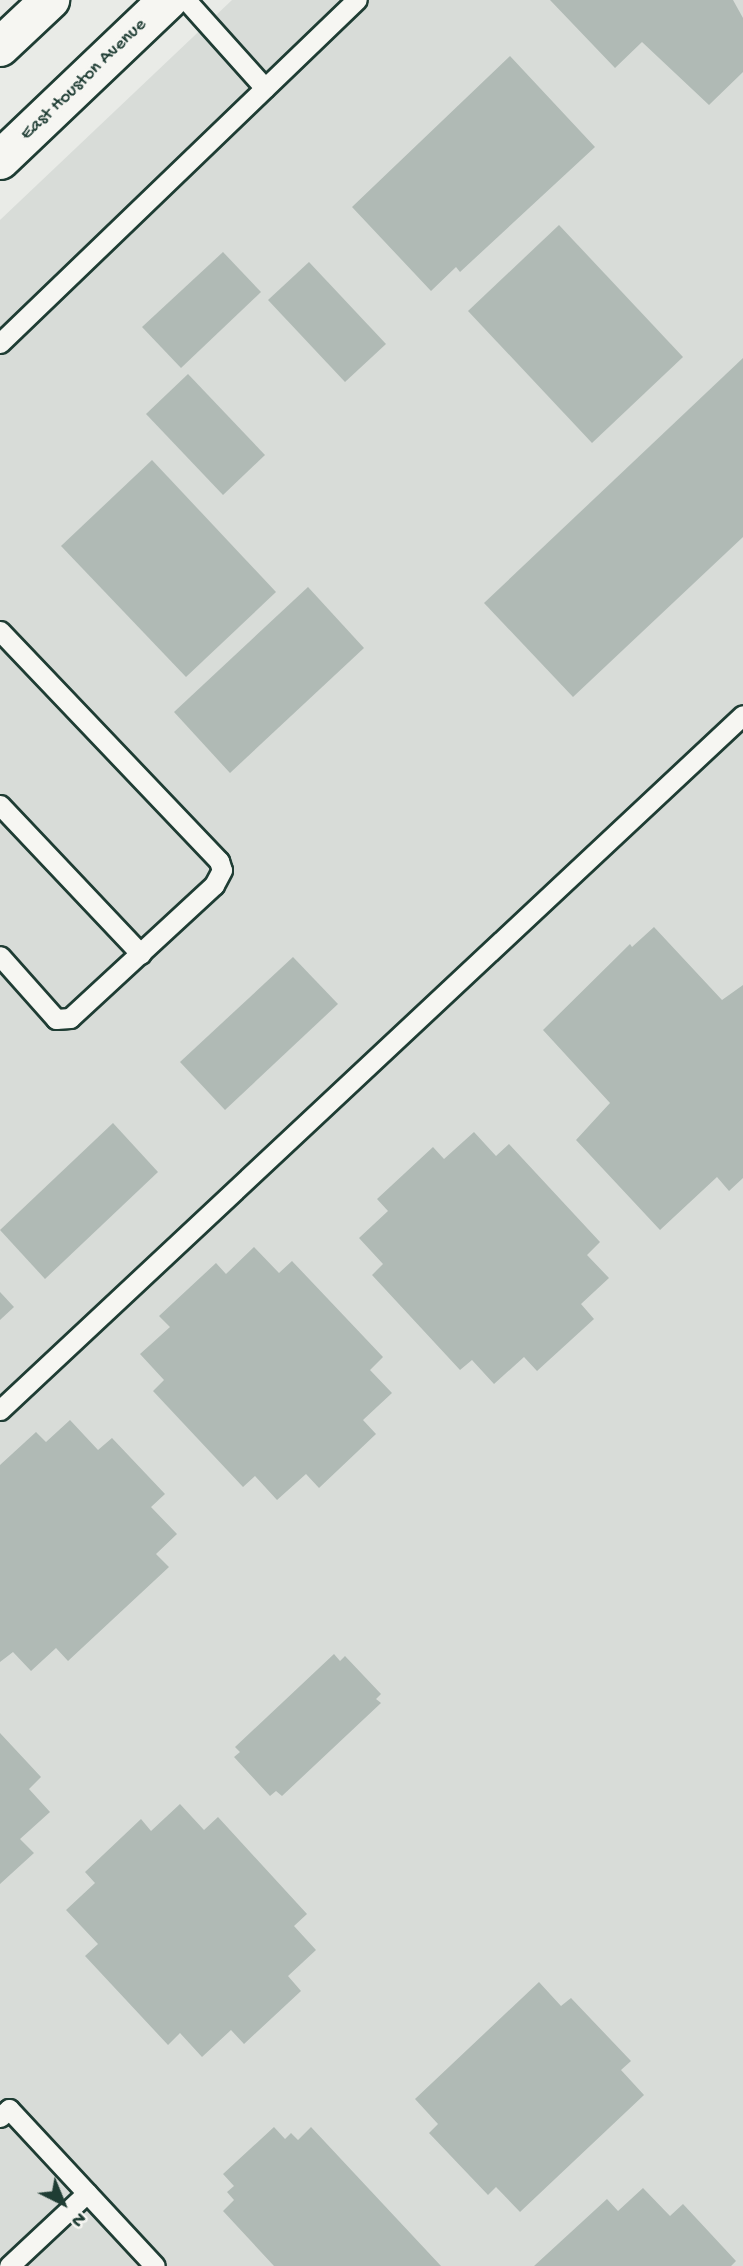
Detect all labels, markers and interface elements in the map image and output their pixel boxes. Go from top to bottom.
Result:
street label: East Houston Avenue [16,14,152,146]
north arrow [28,2168,98,2238]
text: N [65,2206,90,2231]

